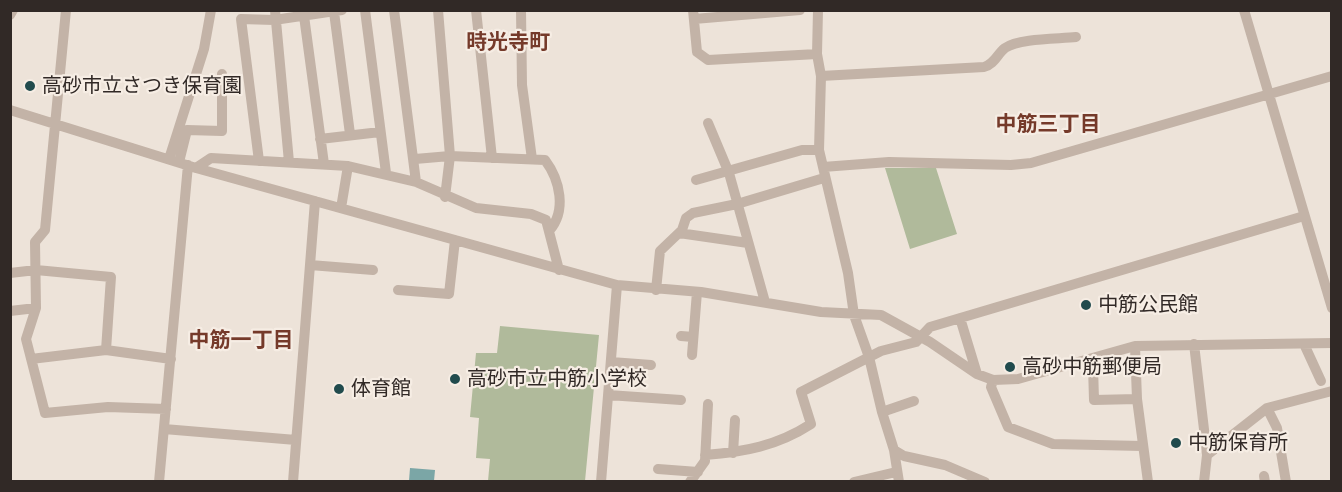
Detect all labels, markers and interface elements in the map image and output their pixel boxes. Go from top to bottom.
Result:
district label: 時光寺町 [466,30,550,56]
place label: 高砂市立さつき保育園 [42,74,242,98]
marker: 高砂市立さつき保育園 [23,79,37,93]
district label: 中筋三丁目 [996,112,1100,138]
place label: 中筋公民館 [1098,293,1198,317]
marker: 中筋公民館 [1079,298,1093,312]
district label: 中筋一丁目 [189,328,293,354]
place label: 高砂中筋郵便局 [1022,355,1162,379]
marker: 高砂中筋郵便局 [1003,360,1017,374]
place label: 高砂市立中筋小学校 [467,367,647,391]
marker: 高砂市立中筋小学校 [448,372,462,386]
place label: 体育館 [351,377,411,401]
marker: 体育館 [332,382,346,396]
place label: 中筋保育所 [1188,431,1288,455]
marker: 中筋保育所 [1169,436,1183,450]

